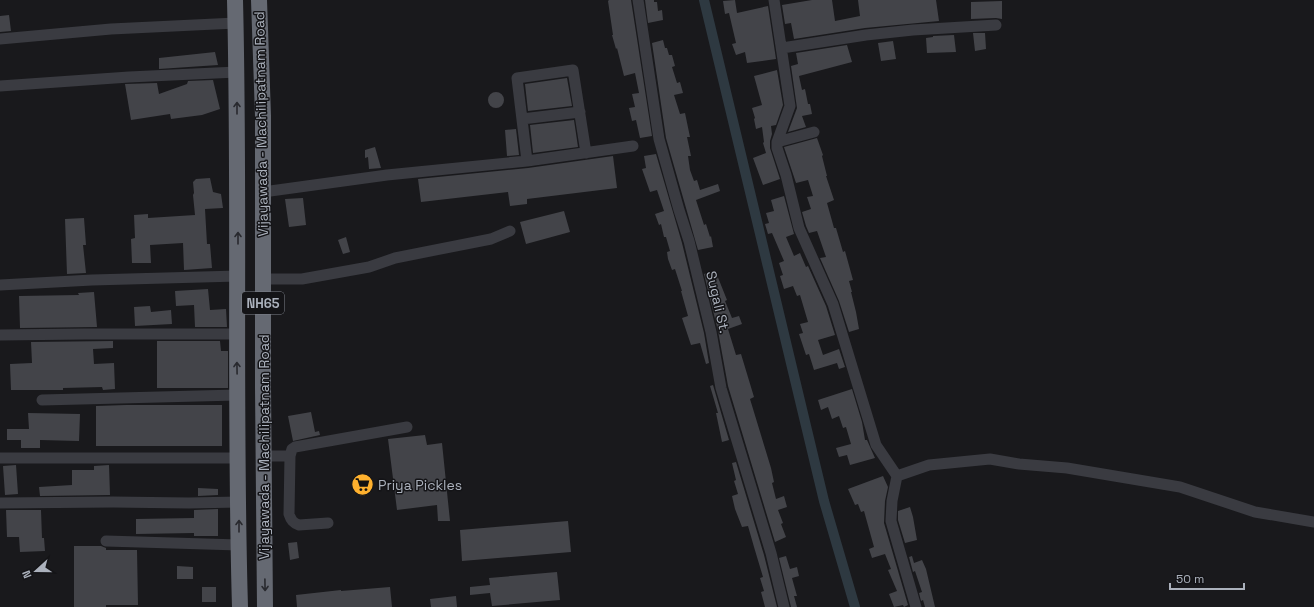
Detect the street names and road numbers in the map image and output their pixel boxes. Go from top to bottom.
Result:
street label: Vijayawada - Machilipatnam Road [250,11,272,237]
street label: Sugali St. [702,269,734,335]
road number: NH65 [242,292,284,314]
street label: Vijayawada - Machilipatnam Road [255,334,273,560]

